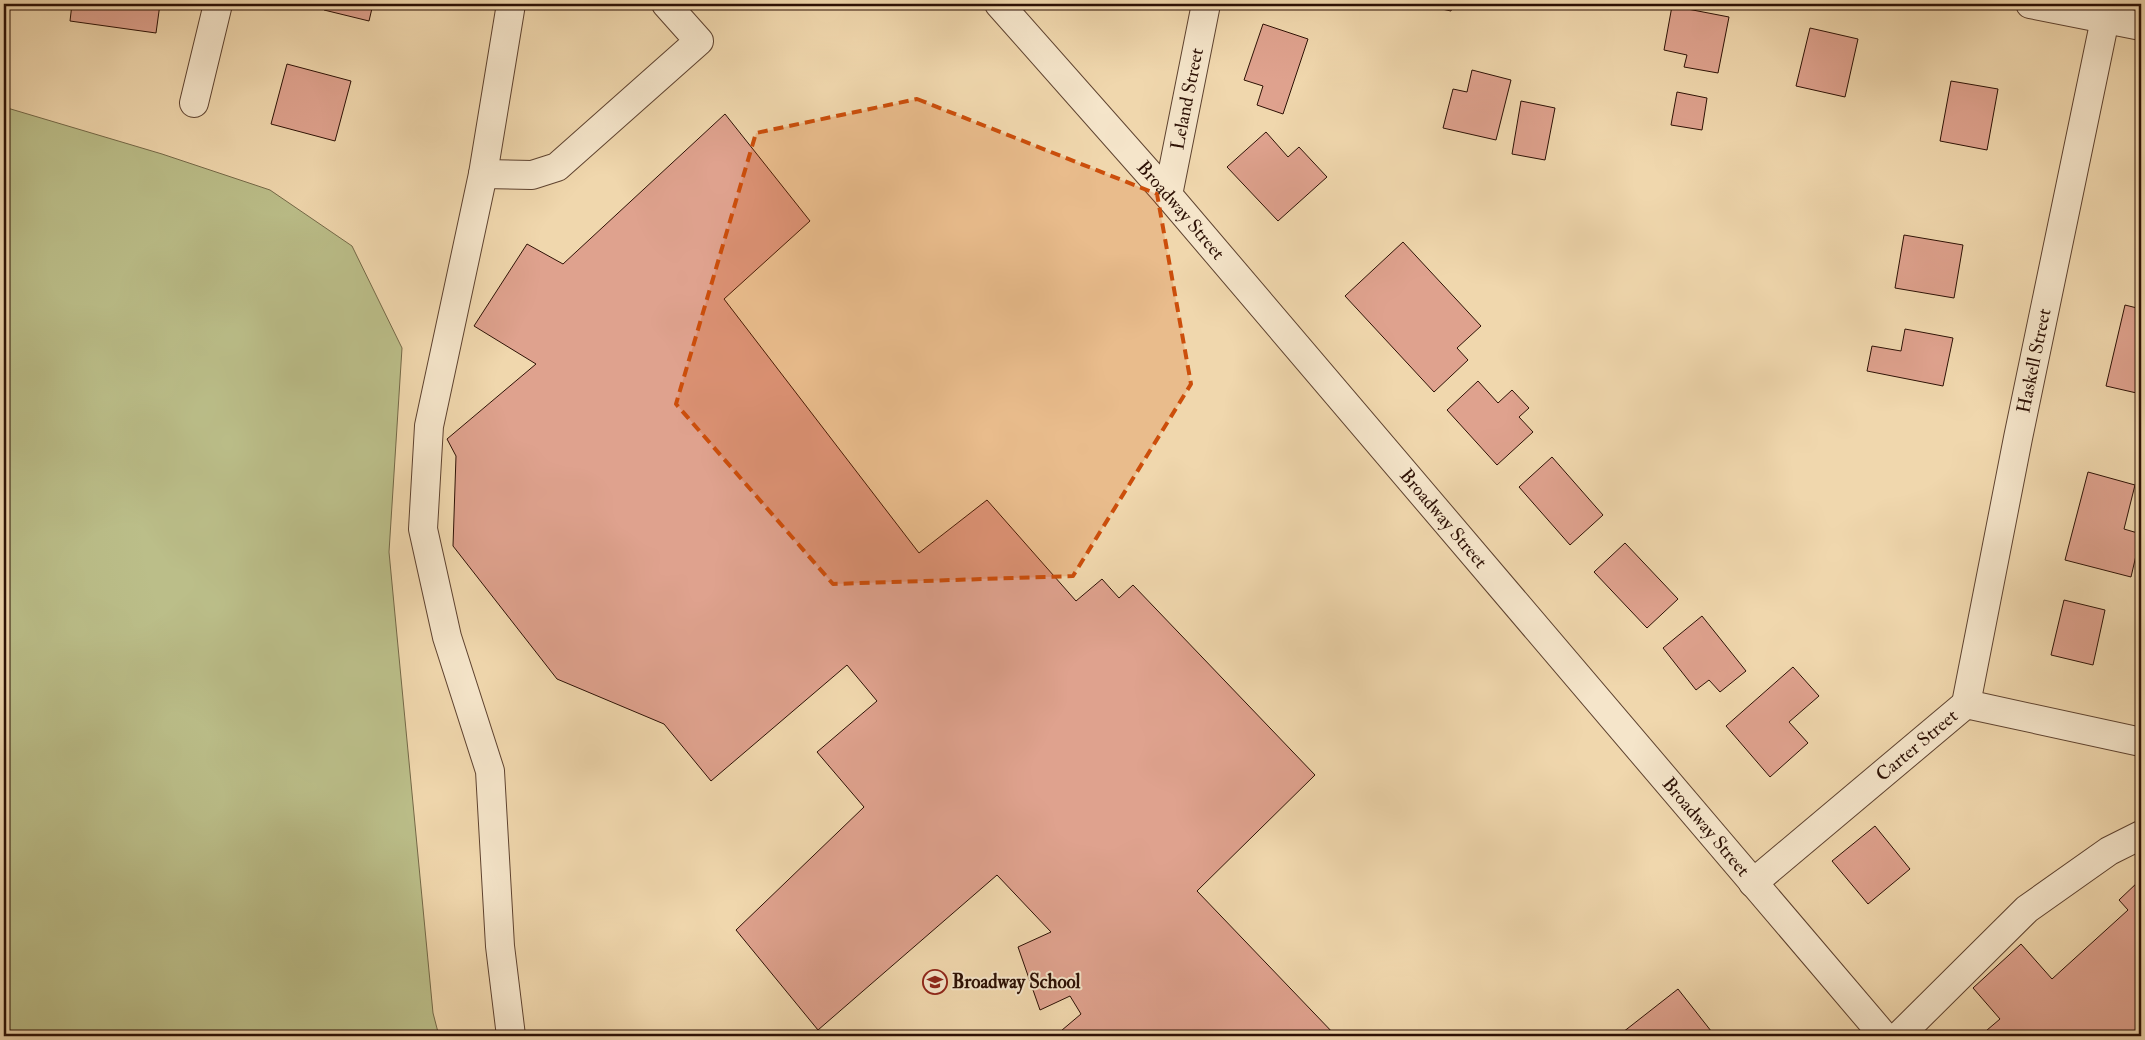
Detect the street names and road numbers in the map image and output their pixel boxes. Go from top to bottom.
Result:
street label: Leland Street [1165,46,1209,152]
street label: Broadway Street [1131,156,1230,265]
street label: Haskell Street [2012,306,2057,415]
street label: Broadway Street [1394,464,1493,573]
street label: Carter Street [1871,704,1963,787]
street label: Broadway Street [1657,772,1755,882]

